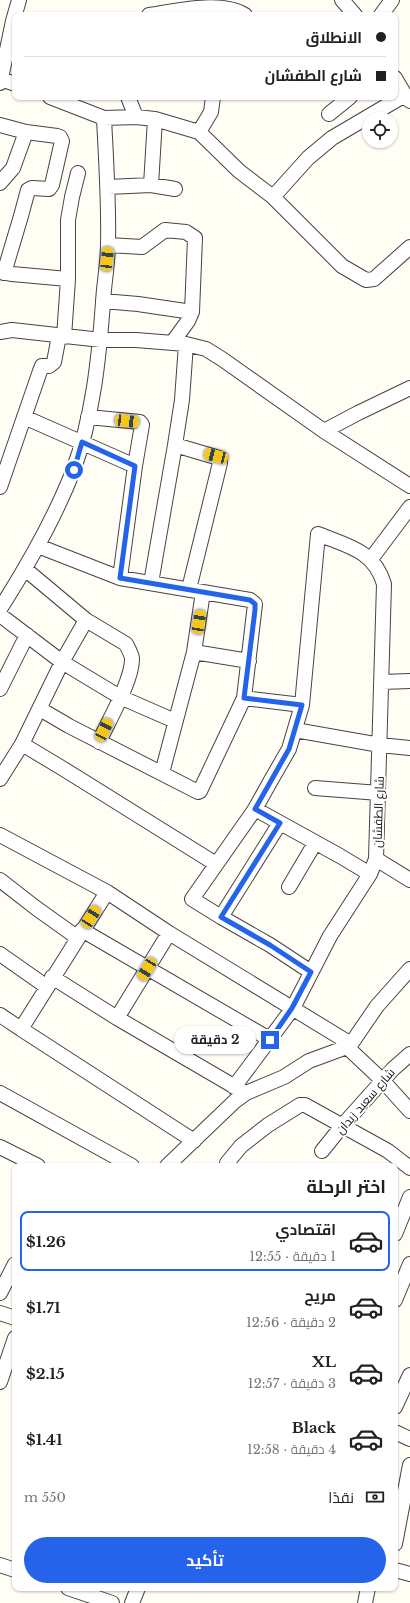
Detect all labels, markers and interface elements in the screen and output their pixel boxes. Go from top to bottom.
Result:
text: الانطلاق [306,28,362,47]
text: شارع الطفشان [265,66,362,85]
map controls [362,112,398,148]
button: locate [362,112,398,148]
car [100,246,114,272]
car [114,414,140,428]
car [203,447,229,465]
route start [65,461,83,479]
car [191,609,207,635]
car [93,717,115,743]
street label: شارع الطفشان [369,776,388,848]
car [79,904,103,930]
car [136,956,158,982]
callout: 2 دقيقة [174,1026,256,1054]
text: 2 دقيقة [191,1031,239,1048]
route end [261,1031,279,1049]
street label: شارع سعيد زيدان [332,1065,399,1138]
text: اختر الرحلة [306,1176,386,1198]
text: اقتصادي [276,1220,336,1239]
icon: car [348,1223,384,1259]
text: $1.26 [26,1232,66,1251]
text: 1 دقيقة · 12:55 [249,1248,336,1265]
text: مريح [304,1286,336,1305]
icon: car [348,1289,384,1325]
text: $1.71 [26,1298,61,1317]
text: 2 دقيقة · 12:56 [246,1314,336,1331]
text: XL [312,1352,336,1371]
icon: car [348,1355,384,1391]
text: $2.15 [26,1364,65,1383]
text: 3 دقيقة · 12:57 [248,1375,336,1392]
text: Black [292,1418,336,1437]
icon: car [348,1421,384,1457]
text: $1.41 [26,1430,63,1449]
text: 4 دقيقة · 12:58 [247,1441,336,1458]
icon: cash [364,1486,386,1508]
text: نقدًا [328,1488,354,1507]
text: 550 m [24,1489,66,1506]
button: تأكيد [24,1537,386,1583]

